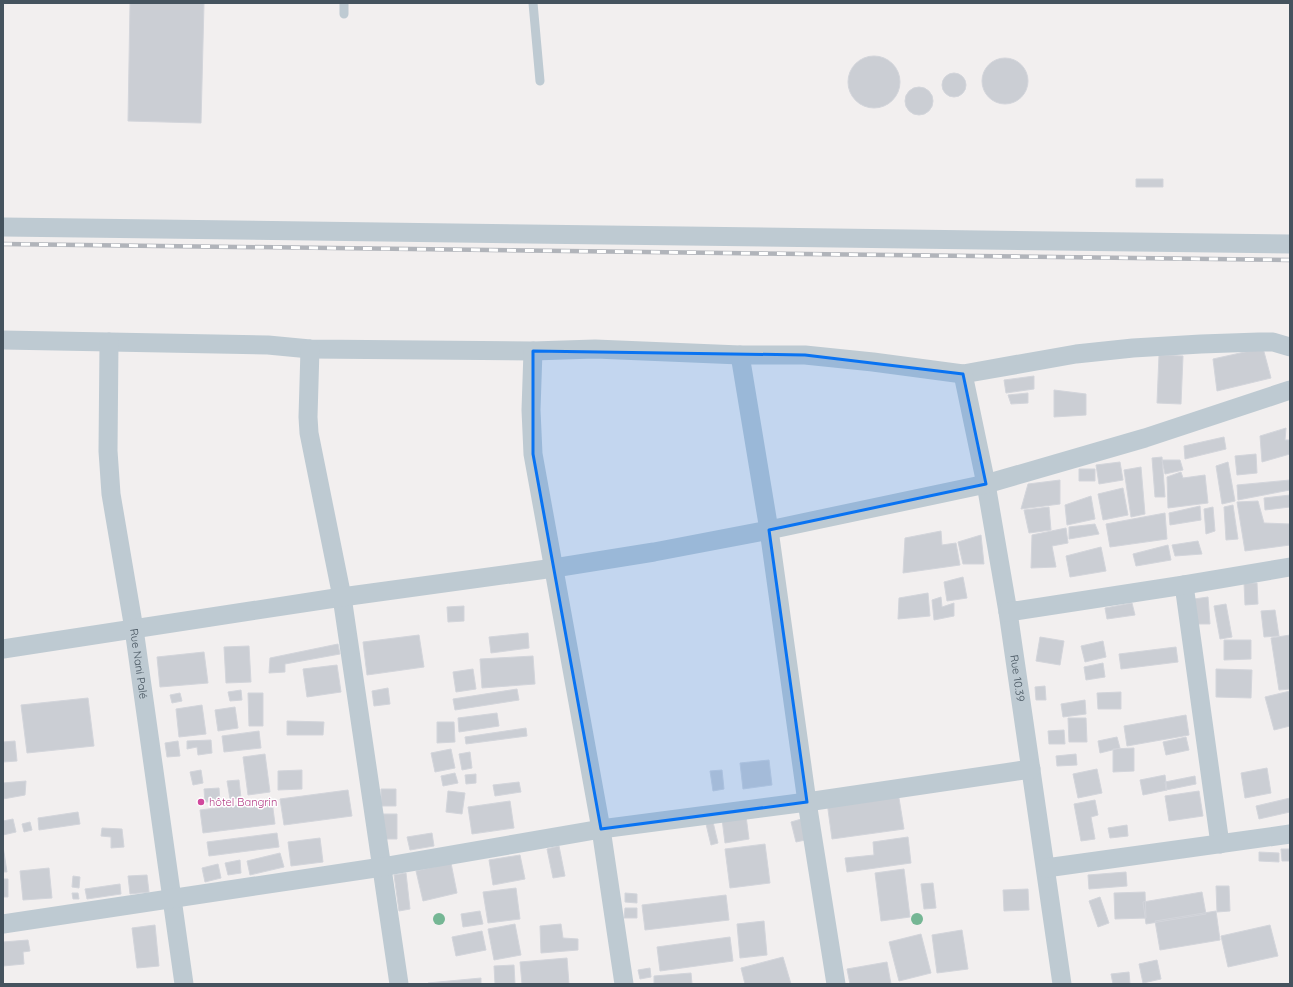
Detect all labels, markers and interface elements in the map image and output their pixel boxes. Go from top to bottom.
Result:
street label: Rue Nani Palé [127,627,151,700]
street label: Rue 10.39 [1007,654,1028,702]
place label: hôtel Bangrin [209,795,277,809]
marker: hôtel Bangrin [196,797,206,807]

